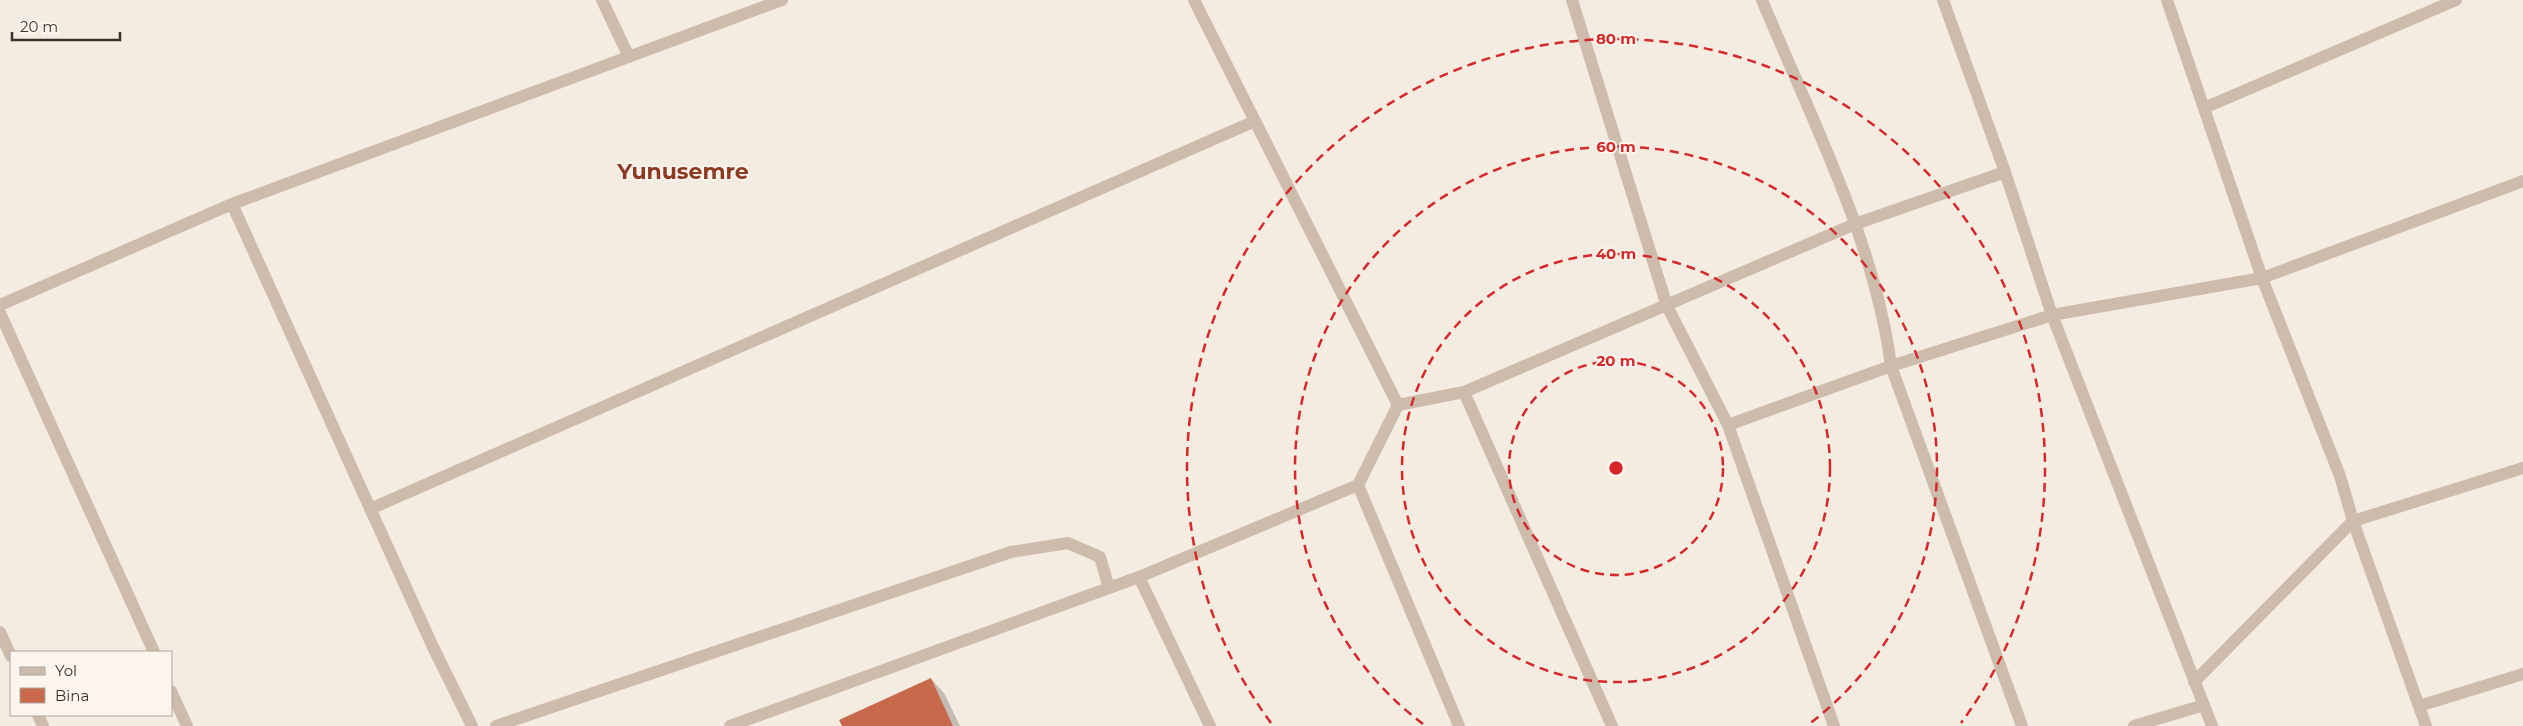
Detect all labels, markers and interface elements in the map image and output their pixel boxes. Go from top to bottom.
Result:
scale bar [12,10,120,42]
text: 20 m [20,17,58,36]
text: 80 m [1596,29,1636,48]
text: 60 m [1596,137,1636,156]
district label: Yunusemre [616,158,749,185]
text: 40 m [1596,244,1636,263]
text: 20 m [1596,351,1636,370]
centre of rings [1607,459,1625,477]
legend [10,651,172,716]
text: Yol [55,661,77,680]
text: Bina [55,686,89,705]

